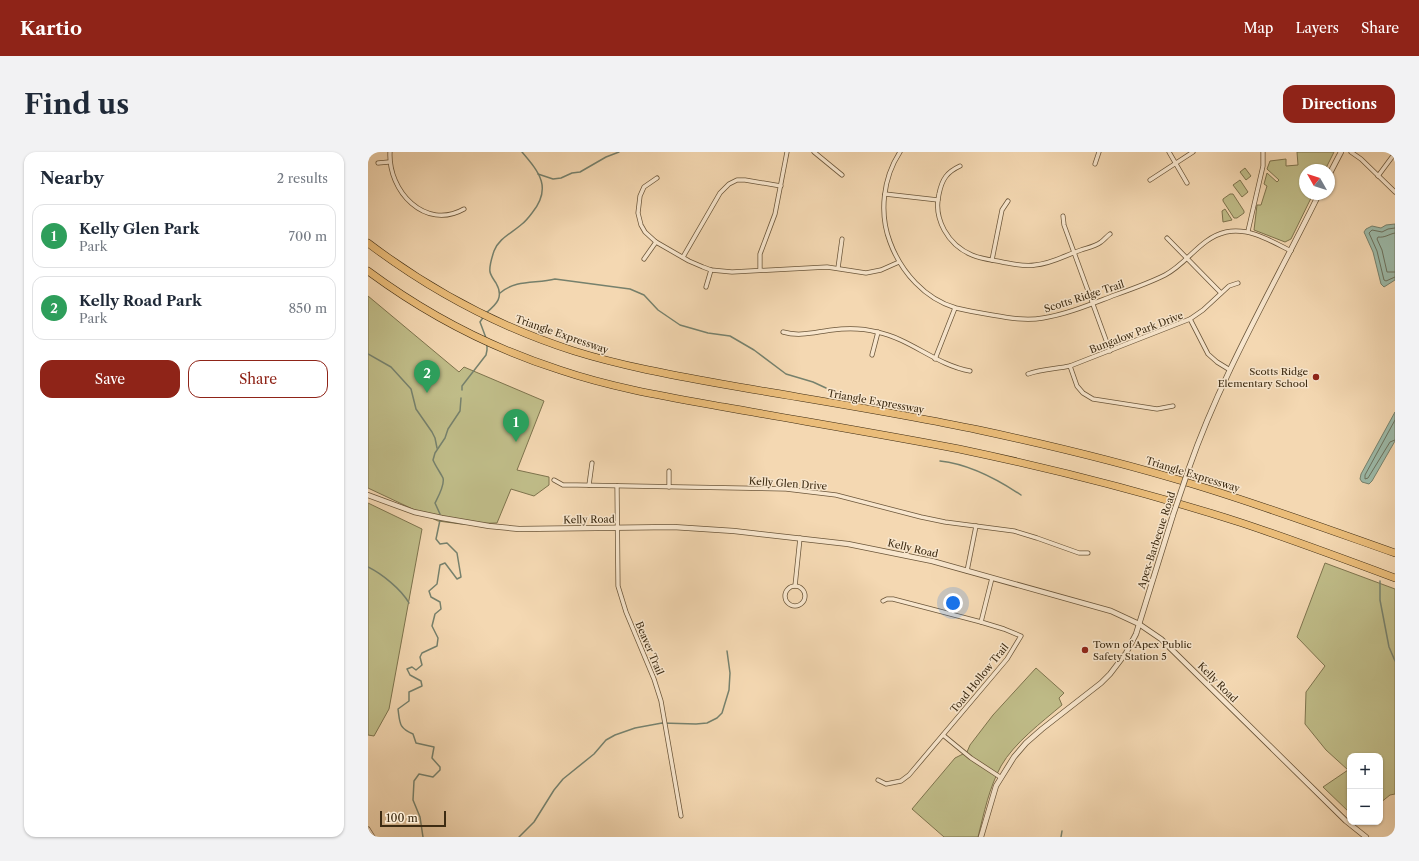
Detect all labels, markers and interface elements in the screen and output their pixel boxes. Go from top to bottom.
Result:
text: Kartio [20,17,82,40]
text: Map [1243,19,1273,37]
text: Layers [1295,19,1339,37]
text: Share [1361,19,1399,37]
button: Directions [1283,85,1395,123]
text: Find us [24,87,129,121]
north arrow [1299,164,1335,200]
text: Nearby [40,168,104,188]
text: 2 results [277,170,328,186]
text: Kelly Glen Park [79,219,200,238]
text: 1 [51,228,57,244]
text: 700 m [289,228,327,244]
text: Park [79,238,107,254]
street label: Scotts Ridge Trail [1042,277,1126,316]
text: Kelly Road Park [79,291,202,310]
text: 2 [50,300,58,316]
text: 850 m [288,300,327,316]
street label: Bungalow Park Drive [1087,308,1185,356]
text: Park [79,310,107,326]
street label: Triangle Expressway [513,312,611,357]
button: Save [40,360,180,398]
button: Share [188,360,328,398]
pin: 2 [414,360,440,393]
place label: Scotts Ridge Elementary School [1218,365,1308,390]
marker: Scotts Ridge Elementary School [1311,372,1321,382]
street label: Triangle Expressway [827,387,926,416]
pin: 1 [503,409,529,442]
street label: Triangle Expressway [1144,454,1242,495]
street label: Kelly Glen Drive [748,474,828,493]
street label: Apex-Barbecue Road [1134,490,1178,591]
street label: Kelly Road [563,513,615,526]
street label: Kelly Road [886,536,940,561]
your location [943,593,963,613]
street label: Beaver Trail [632,619,667,677]
place label: Town of Apex Public Safety Station 5 [1093,638,1192,663]
street label: Toad Hollow Trail [947,641,1011,716]
marker: Town of Apex Public Safety Station 5 [1080,645,1090,655]
street label: Kelly Road [1195,659,1241,705]
map controls [1347,753,1383,825]
button: + [1347,753,1383,789]
button: − [1347,789,1383,825]
scale bar [380,809,446,828]
text: 100 m [386,811,418,825]

